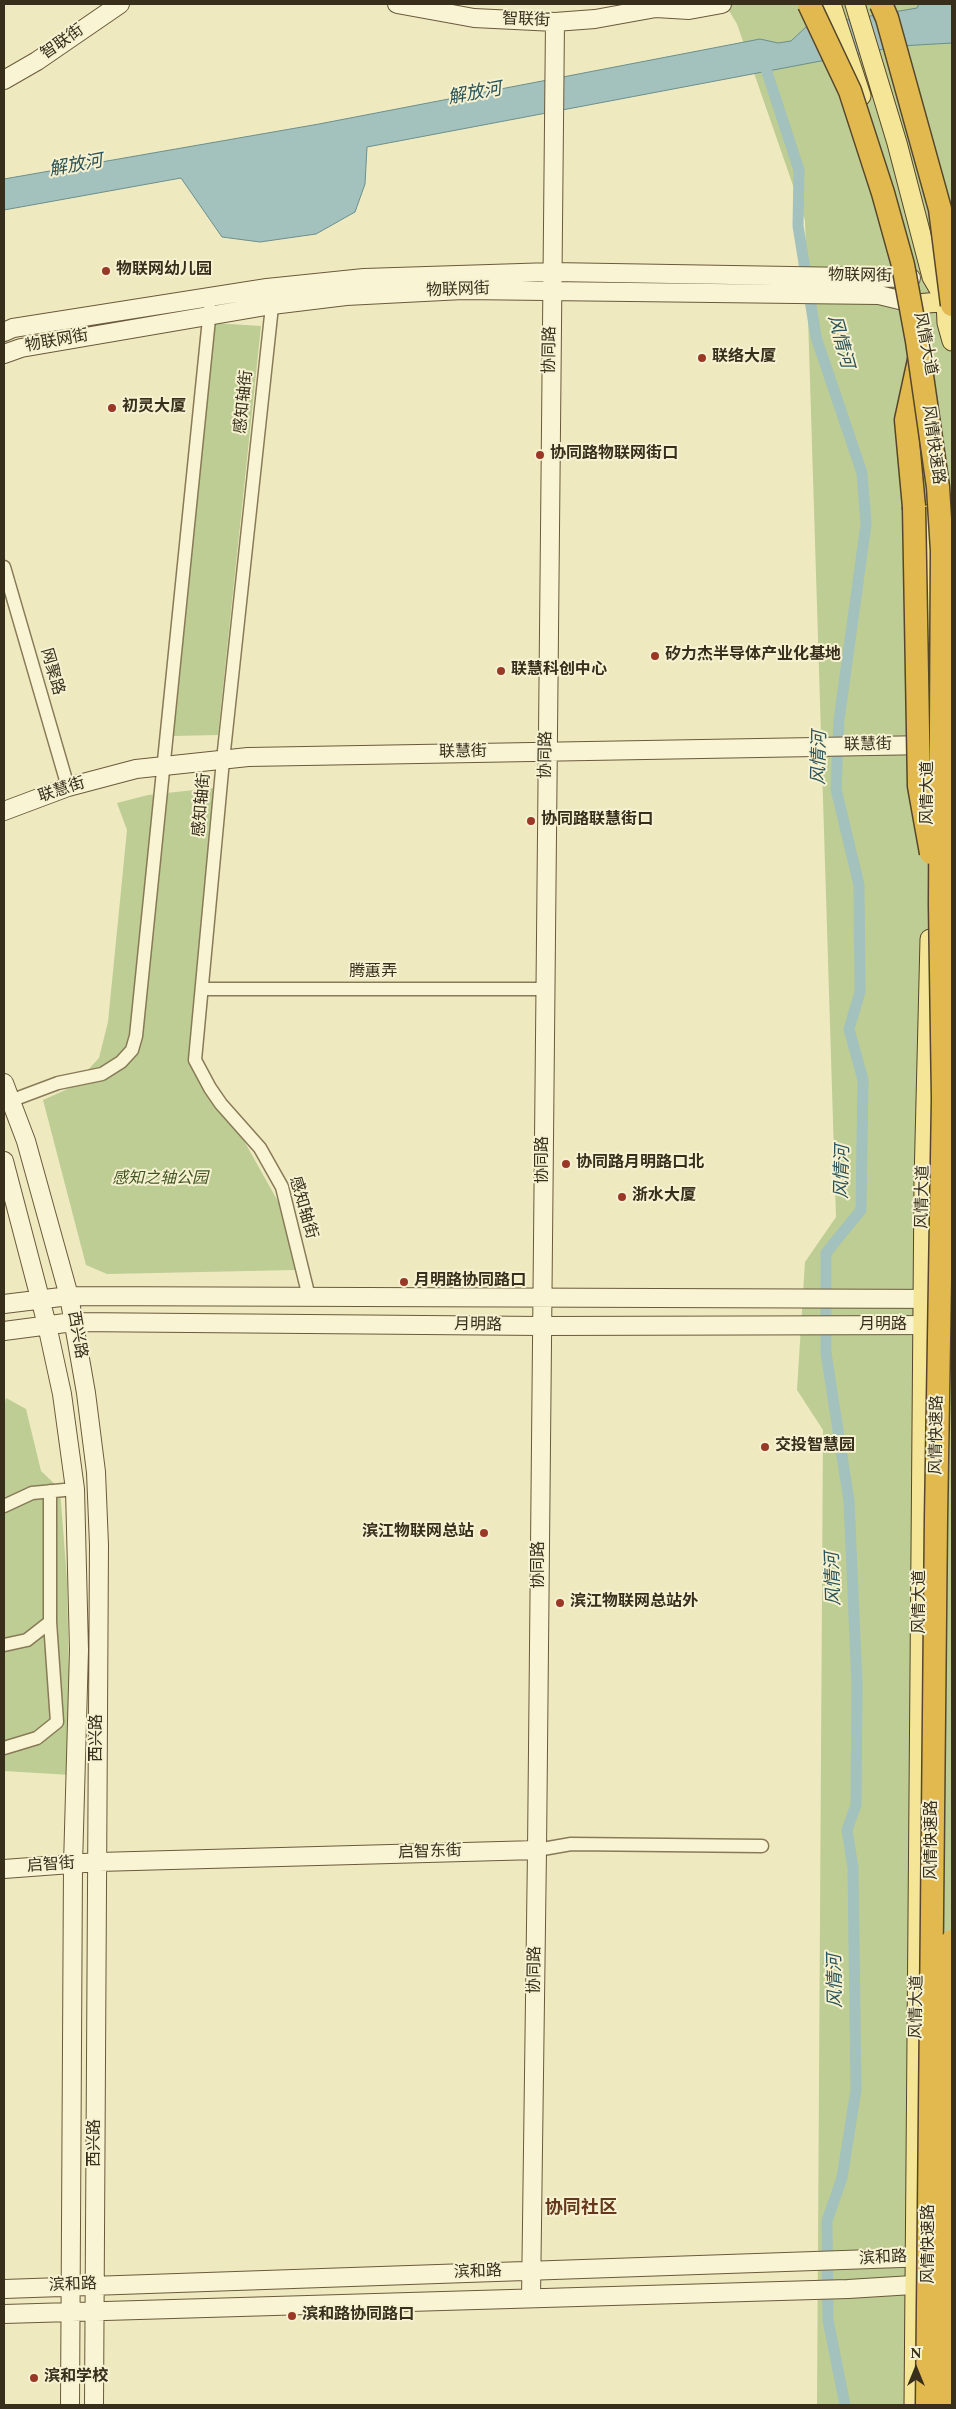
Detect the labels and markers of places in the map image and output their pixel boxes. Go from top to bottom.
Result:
place label: 物联网幼儿园 [116,261,212,281]
marker: 物联网幼儿园 [100,265,112,277]
place label: 联络大厦 [712,348,776,368]
marker: 联络大厦 [696,352,708,364]
place label: 初灵大厦 [122,398,186,418]
marker: 初灵大厦 [106,402,118,414]
place label: 协同路物联网街口 [550,445,678,465]
marker: 协同路物联网街口 [534,449,546,461]
place label: 矽力杰半导体产业化基地 [665,646,841,666]
marker: 矽力杰半导体产业化基地 [649,650,661,662]
place label: 联慧科创中心 [511,661,607,681]
marker: 联慧科创中心 [495,665,507,677]
place label: 协同路联慧街口 [541,811,653,831]
marker: 协同路联慧街口 [525,815,537,827]
place label: 协同路月明路口北 [576,1154,704,1174]
marker: 协同路月明路口北 [560,1158,572,1170]
place label: 浙水大厦 [632,1187,696,1207]
marker: 浙水大厦 [616,1191,628,1203]
place label: 月明路协同路口 [414,1272,526,1292]
marker: 月明路协同路口 [398,1276,410,1288]
place label: 交投智慧园 [775,1437,855,1457]
marker: 交投智慧园 [759,1441,771,1453]
place label: 滨江物联网总站 [362,1523,474,1543]
marker: 滨江物联网总站 [478,1527,490,1539]
place label: 滨江物联网总站外 [570,1593,698,1613]
marker: 滨江物联网总站外 [554,1597,566,1609]
place label: 滨和路协同路口 [302,2306,414,2326]
marker: 滨和路协同路口 [286,2310,298,2322]
place label: 滨和学校 [44,2368,108,2388]
marker: 滨和学校 [28,2372,40,2384]

